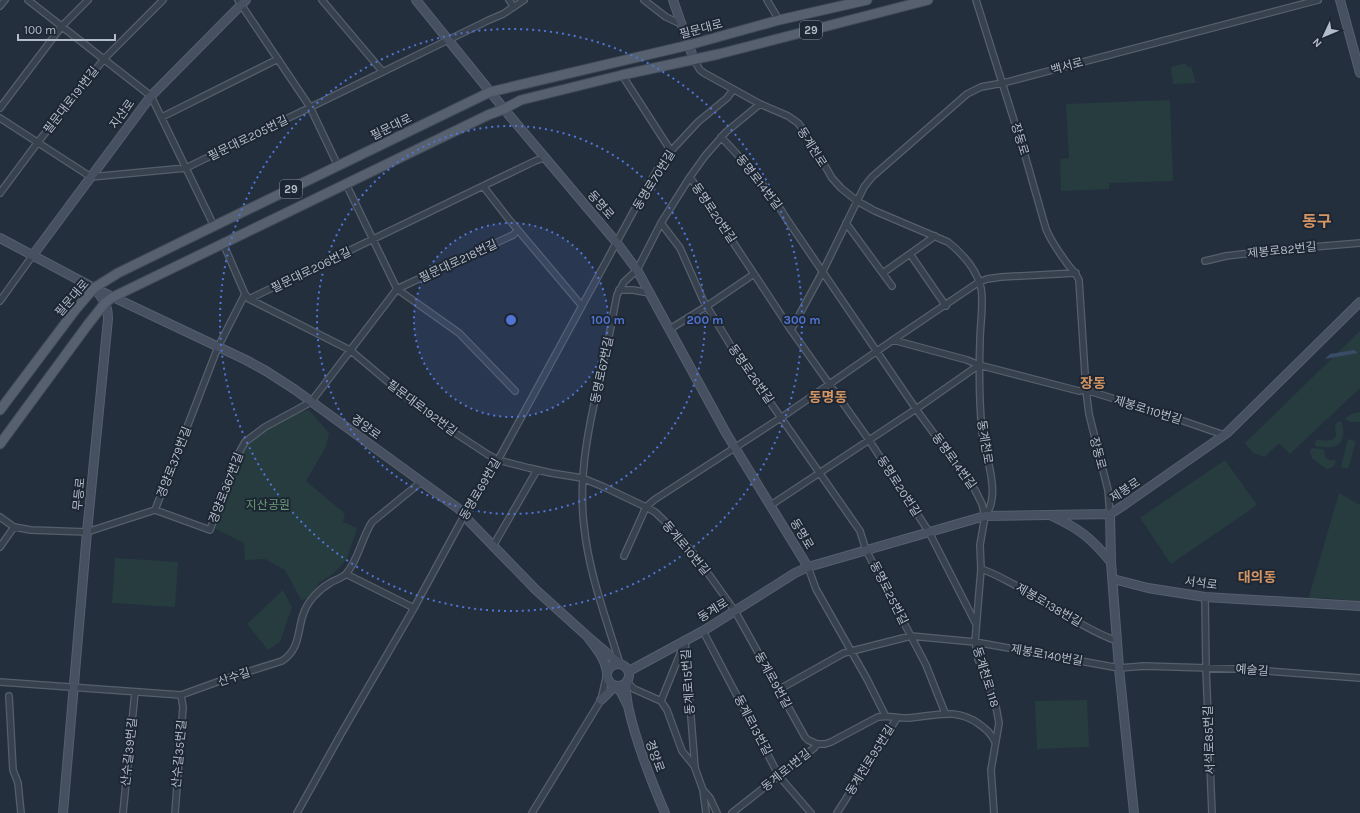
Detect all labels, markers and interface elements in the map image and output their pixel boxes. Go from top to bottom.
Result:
scale bar [18,16,115,42]
north arrow [1304,16,1344,56]
street label: 필문대로 [678,17,724,41]
road number: 29 [800,21,822,39]
text: 100 m [24,23,56,37]
text: N [1310,35,1325,50]
street label: 백서로 [1049,55,1085,77]
street label: 필문대로191번길 [41,64,101,136]
street label: 지산로 [107,96,137,132]
street label: 필문대로 [368,111,414,143]
street label: 필문대로205번길 [206,113,290,163]
street label: 장동로 [1008,121,1032,157]
street label: 동계천로 [794,125,830,169]
street label: 동명로70번길 [630,147,678,213]
street label: 동명로14번길 [733,152,785,212]
road number: 29 [280,180,302,198]
street label: 동명로20번길 [689,180,739,246]
street label: 동명로 [585,188,617,222]
district label: 동구 [1302,212,1332,231]
street label: 필문대로218번길 [417,237,499,285]
street label: 제봉로82번길 [1247,239,1317,261]
street label: 필문대로206번길 [269,245,353,295]
street label: 필문대로 [52,277,92,319]
centre of rings [504,313,518,327]
text: 100 m [591,313,625,327]
text: 200 m [687,313,723,327]
text: 300 m [783,313,821,327]
street label: 동명로67번길 [588,335,616,405]
street label: 동명로26번길 [725,342,777,406]
district label: 장동 [1080,375,1106,392]
street label: 필문대로192번길 [384,377,460,439]
district label: 동명동 [809,389,847,406]
street label: 제봉로110번길 [1112,393,1184,427]
street label: 경양로 [348,412,384,442]
street label: 동계천로 [975,419,995,465]
street label: 경양로379번길 [154,425,194,499]
street label: 동명로14번길 [929,430,979,492]
street label: 장동로 [1087,435,1109,471]
street label: 경양로367번길 [206,451,246,525]
street label: 동명로20번길 [874,453,924,519]
street label: 동명로69번길 [457,456,503,522]
street label: 제봉로 [1107,475,1143,505]
street label: 무등로 [70,477,88,511]
park label: 지산공원 [246,498,290,512]
street label: 동명로 [787,516,817,552]
street label: 동계로10번길 [659,518,713,578]
street label: 동명로25번길 [867,559,911,627]
district label: 대의동 [1238,569,1276,586]
street label: 서석로 [1184,574,1218,592]
street label: 제봉로138번길 [1014,581,1084,629]
street label: 동계로 [695,595,731,625]
street label: 제봉로140번길 [1010,642,1084,668]
street label: 동계천로 118 [970,645,1002,709]
street label: 동계로15번길 [679,649,697,715]
street label: 동계로9번길 [752,649,794,711]
street label: 예술길 [1235,662,1269,678]
street label: 산수길 [216,665,252,689]
street label: 동계로13번길 [731,692,775,758]
street label: 서석로85번길 [1201,705,1217,775]
street label: 산수길39번길 [118,717,140,787]
street label: 산수길35번길 [169,719,189,789]
street label: 동계천로95번길 [843,722,897,798]
street label: 경양로 [643,738,667,774]
street label: 동계로1번길 [759,746,813,794]

